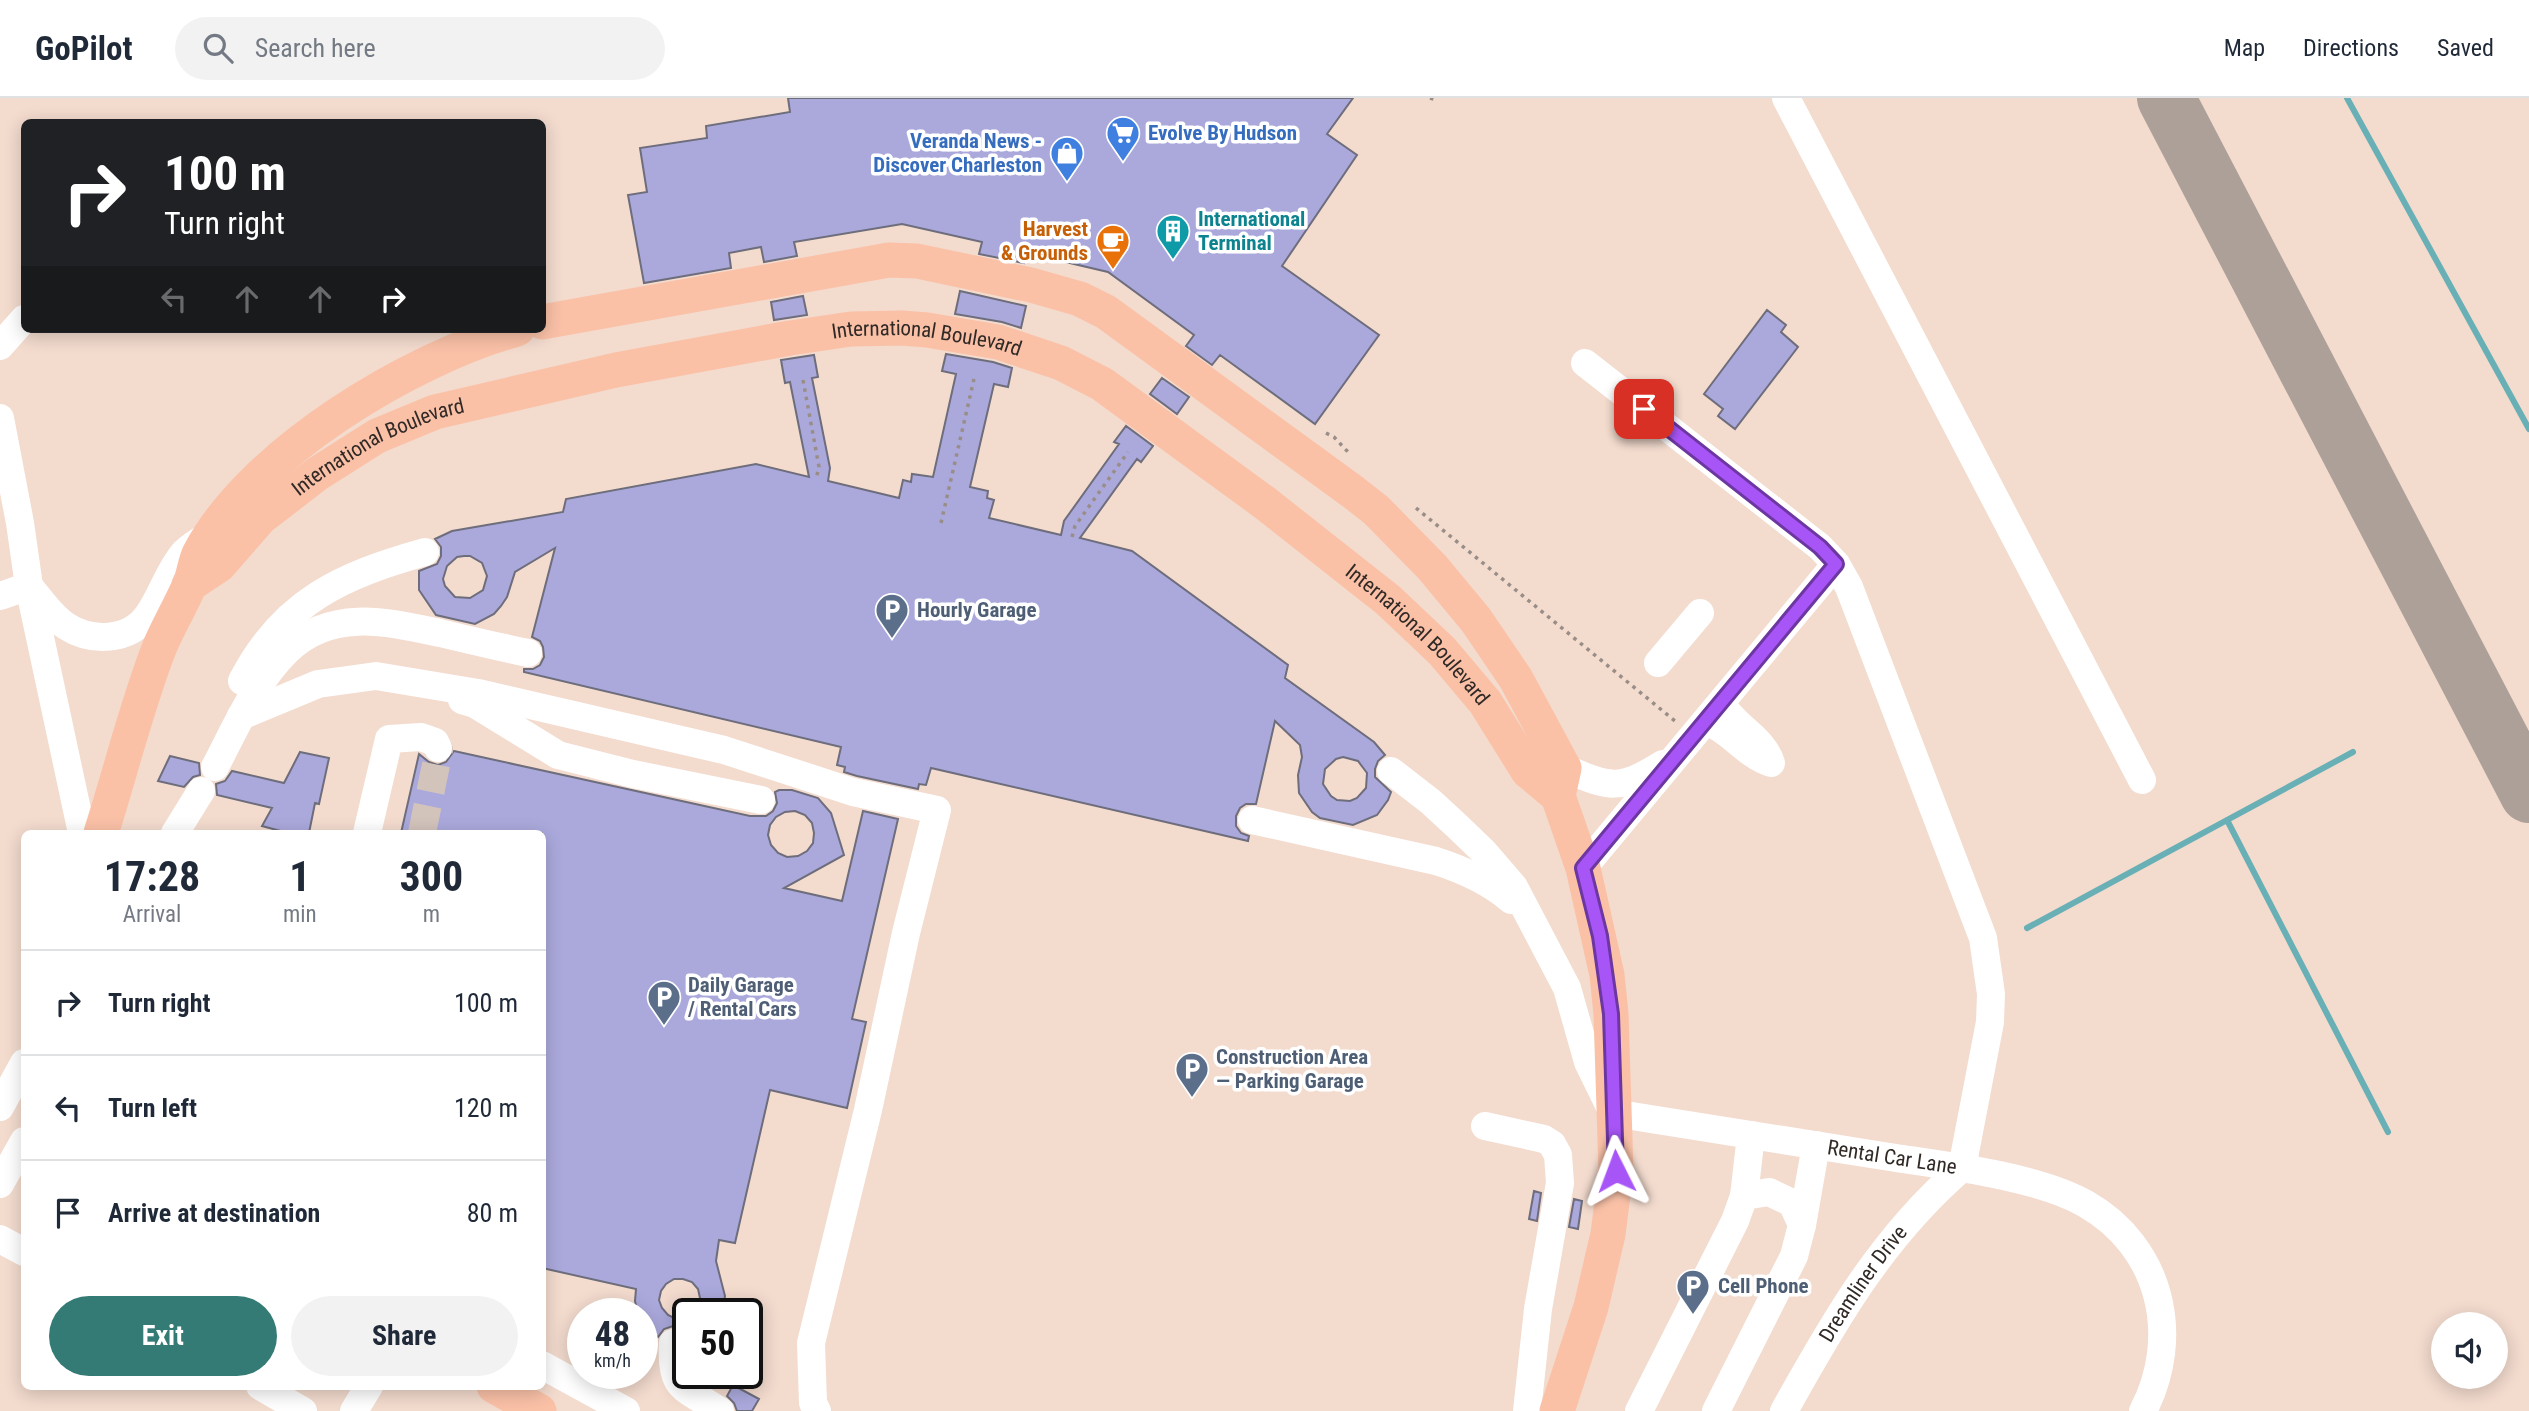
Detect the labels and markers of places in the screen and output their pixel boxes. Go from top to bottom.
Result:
supermarket icon: Evolve By Hudson [1104,114,1142,163]
place label: Evolve By Hudson [1148,121,1297,145]
place label: Veranda News - Discover Charleston [873,129,1042,177]
shop icon: Veranda News - Discover Charleston [1048,134,1086,183]
place label: International Terminal [1198,207,1305,255]
building icon: International Terminal [1154,212,1192,261]
place label: Harvest & Grounds [1001,217,1088,265]
cafe icon: Harvest & Grounds [1094,222,1132,271]
pin [1614,379,1674,439]
parking icon: Hourly Garage [873,591,911,640]
place label: Hourly Garage [917,598,1036,622]
place label: Daily Garage / Rental Cars [687,973,797,1021]
parking icon: Daily Garage / Rental Cars [645,978,683,1027]
place label: Construction Area — Parking Garage [1216,1045,1368,1093]
parking icon: Construction Area — Parking Garage [1173,1050,1211,1099]
parking icon: Cell Phone [1674,1267,1712,1316]
place label: Cell Phone [1718,1274,1809,1298]

